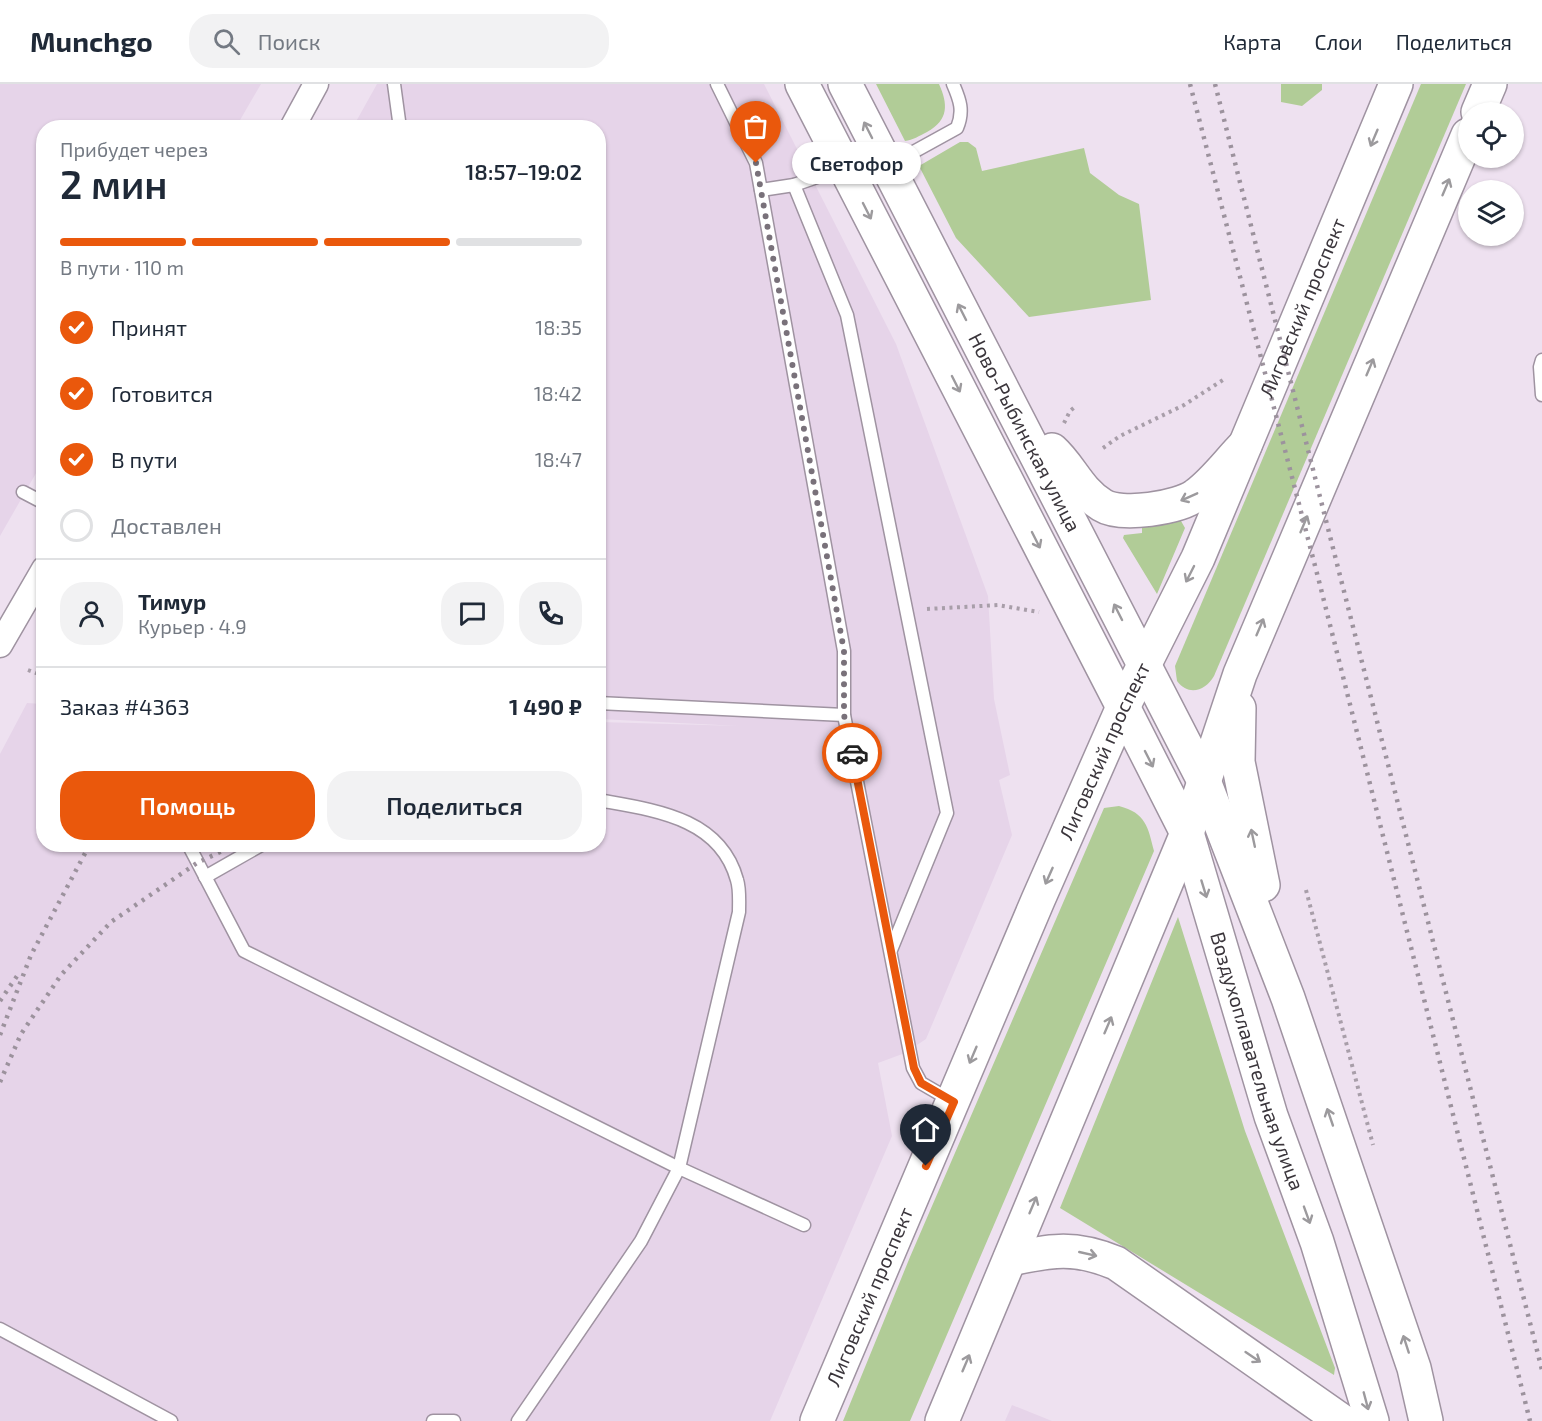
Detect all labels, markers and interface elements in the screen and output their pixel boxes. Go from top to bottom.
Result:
search box [189,14,609,68]
text: Munchgo [30,24,153,58]
icon: search [210,25,243,58]
text: Поиск [258,28,321,54]
text: Карта [1223,29,1282,54]
text: Слои [1315,29,1363,54]
text: Поделиться [1396,29,1512,54]
pin [730,101,781,163]
map controls [1458,102,1524,246]
button: locate [1458,102,1524,168]
icon: bag [739,110,772,143]
one-way arrow [862,121,873,139]
one-way arrow [1367,129,1378,147]
text: Прибудет через [60,137,208,161]
callout: Светофор [792,142,921,184]
text: Светофор [810,151,903,175]
text: 18:57–19:02 [465,158,582,184]
text: 2 мин [60,160,167,207]
one-way arrow [1441,179,1452,197]
button: layers [1458,180,1524,246]
one-way arrow [861,202,873,220]
street label: Лиговский проспект [1254,214,1350,401]
text: В пути · 110 m [60,255,184,279]
one-way arrow [956,304,968,321]
icon: check [60,311,93,344]
text: Принят [111,314,187,340]
text: 18:35 [535,315,582,339]
street label: Ново-Рыбинская улица [964,329,1086,535]
one-way arrow [1365,358,1376,377]
one-way arrow [950,375,962,393]
icon: check [60,377,93,410]
text: Готовится [111,380,213,406]
text: 18:42 [534,381,582,405]
icon: check [60,443,93,476]
text: В пути [111,446,178,472]
text: 18:47 [535,447,582,471]
one-way arrow [1180,492,1198,504]
text: Доставлен [111,512,222,538]
one-way arrow [1299,515,1310,533]
one-way arrow [1030,531,1042,548]
one-way arrow [1184,565,1195,583]
button: person [60,582,123,645]
button: chat [441,582,504,645]
button: phone [519,582,582,645]
text: Тимур [138,588,206,614]
one-way arrow [1112,604,1123,622]
text: Курьер · 4.9 [138,614,247,638]
one-way arrow [1255,619,1266,637]
street label: Лиговский проспект [1053,658,1155,843]
text: Заказ #4363 [60,693,190,719]
text: 1 490 ₽ [509,693,582,719]
courier [822,723,882,783]
icon: car [836,737,869,770]
one-way arrow [1144,750,1156,768]
button: Помощь [60,771,315,840]
button: Поделиться [327,771,582,840]
one-way arrow [1247,829,1258,849]
one-way arrow [1042,866,1054,884]
one-way arrow [1199,879,1210,898]
street label: Воздухоплавательная улица [1206,929,1310,1193]
one-way arrow [1103,1016,1114,1035]
one-way arrow [967,1046,978,1064]
pin [900,1104,951,1166]
one-way arrow [1323,1108,1334,1127]
icon: home [909,1113,942,1146]
one-way arrow [1028,1196,1039,1215]
street label: Лиговский проспект [820,1203,917,1389]
one-way arrow [1303,1205,1314,1224]
one-way arrow [1078,1249,1098,1260]
one-way arrow [1399,1335,1410,1354]
one-way arrow [1244,1351,1260,1363]
one-way arrow [962,1354,973,1372]
one-way arrow [1361,1391,1373,1410]

